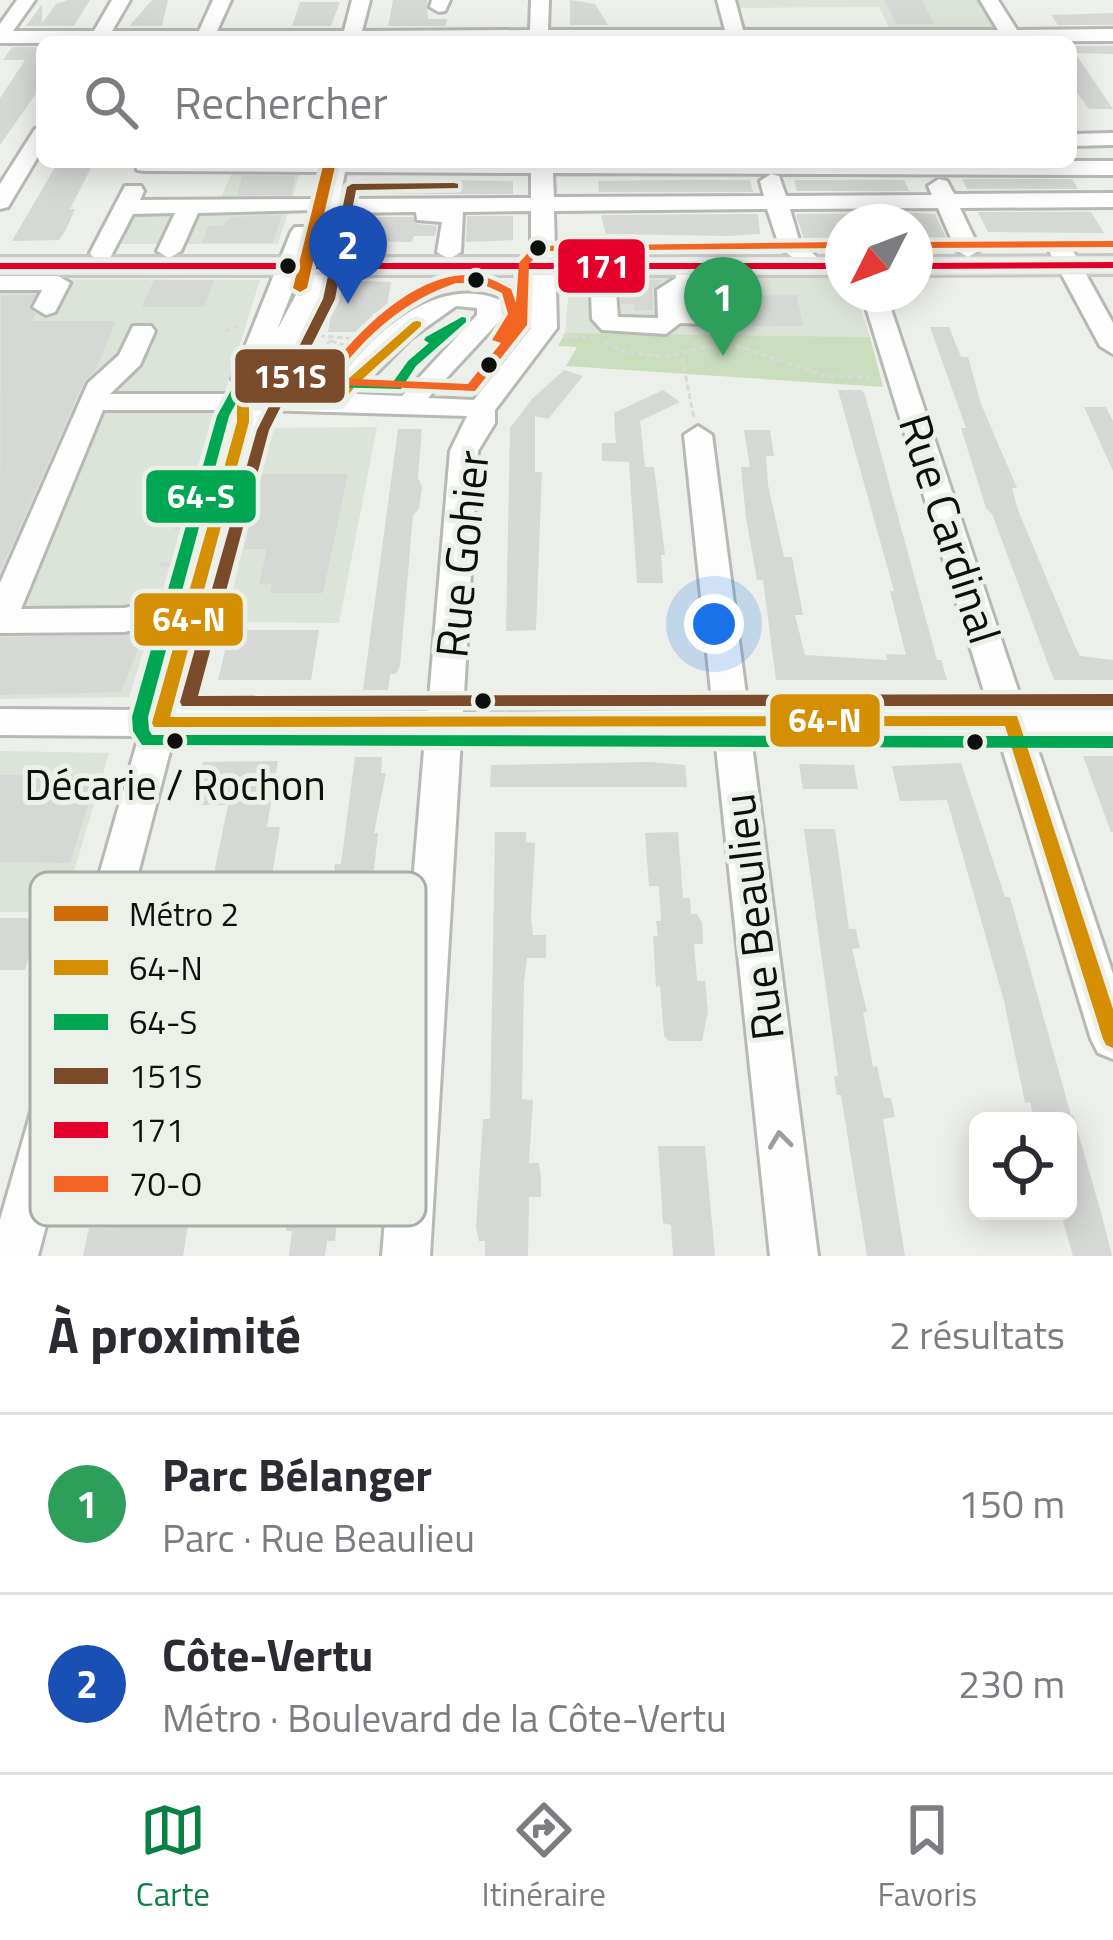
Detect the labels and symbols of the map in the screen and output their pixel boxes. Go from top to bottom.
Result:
north arrow [825,204,933,312]
pin: 2 [309,205,387,304]
unlabelled marker [527,237,549,259]
line badge: 171 [556,237,647,295]
text: 171 [574,241,630,291]
unlabelled marker [277,255,299,277]
pin: 1 [684,257,762,356]
unlabelled marker [465,269,487,291]
line badge: 151S [233,347,347,405]
text: 151S [253,351,327,401]
unlabelled marker [478,354,500,376]
street label: Rue Cardinal [882,406,1020,652]
street label: Rue Gohier [416,447,506,661]
line badge: 64-S [144,468,258,525]
text: 64-S [167,471,235,521]
line badge: 64-N [132,591,245,648]
text: 64-N [152,594,226,644]
your location [684,594,744,654]
unlabelled marker [472,690,494,712]
line badge: 64-N [768,692,882,749]
text: 64-N [788,695,862,745]
marker: Décarie / Rochon [164,730,186,752]
unlabelled marker [964,731,986,753]
place label: Décarie / Rochon [24,752,326,816]
street label: Rue Beaulieu [703,790,801,1044]
legend [30,872,426,1226]
text: Métro 2 [129,889,239,939]
text: 64-N [129,943,203,993]
text: 64-S [129,997,197,1047]
text: 151S [129,1051,202,1101]
text: 171 [129,1105,184,1155]
one-way arrow [768,1130,794,1150]
text: 70-O [129,1159,202,1209]

